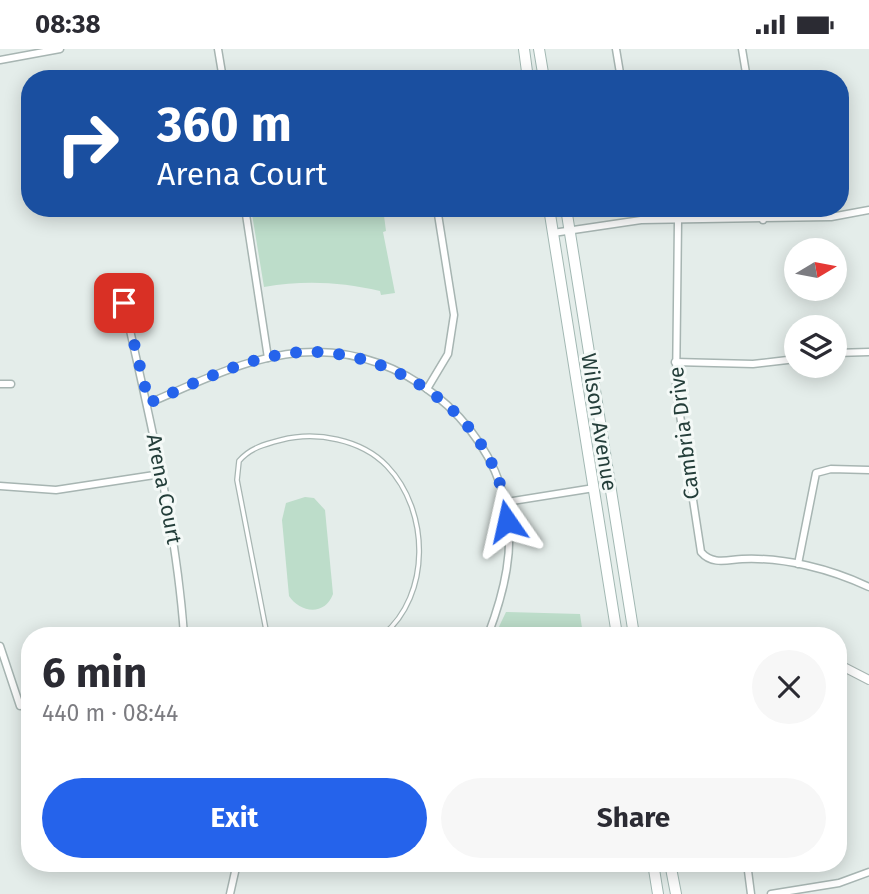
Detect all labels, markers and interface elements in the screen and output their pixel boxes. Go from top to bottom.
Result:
text: 08:38 [35,9,101,40]
text: 360 m [157,95,292,154]
icon: right [42,98,133,189]
text: Arena Court [157,155,327,193]
north arrow [784,238,847,301]
map controls [784,238,847,378]
pin [94,273,154,333]
icon: arrive [105,284,143,322]
button: layers [784,315,847,378]
street label: Wilson Avenue [575,351,623,493]
street label: Cambria Drive [663,365,705,501]
street label: Arena Court [141,432,188,547]
position arrow [470,484,544,558]
text: 6 min [42,648,147,698]
button: close [752,650,826,724]
text: 440 m · 08:44 [42,699,178,727]
button: Exit [42,778,427,858]
button: Share [441,778,826,858]

